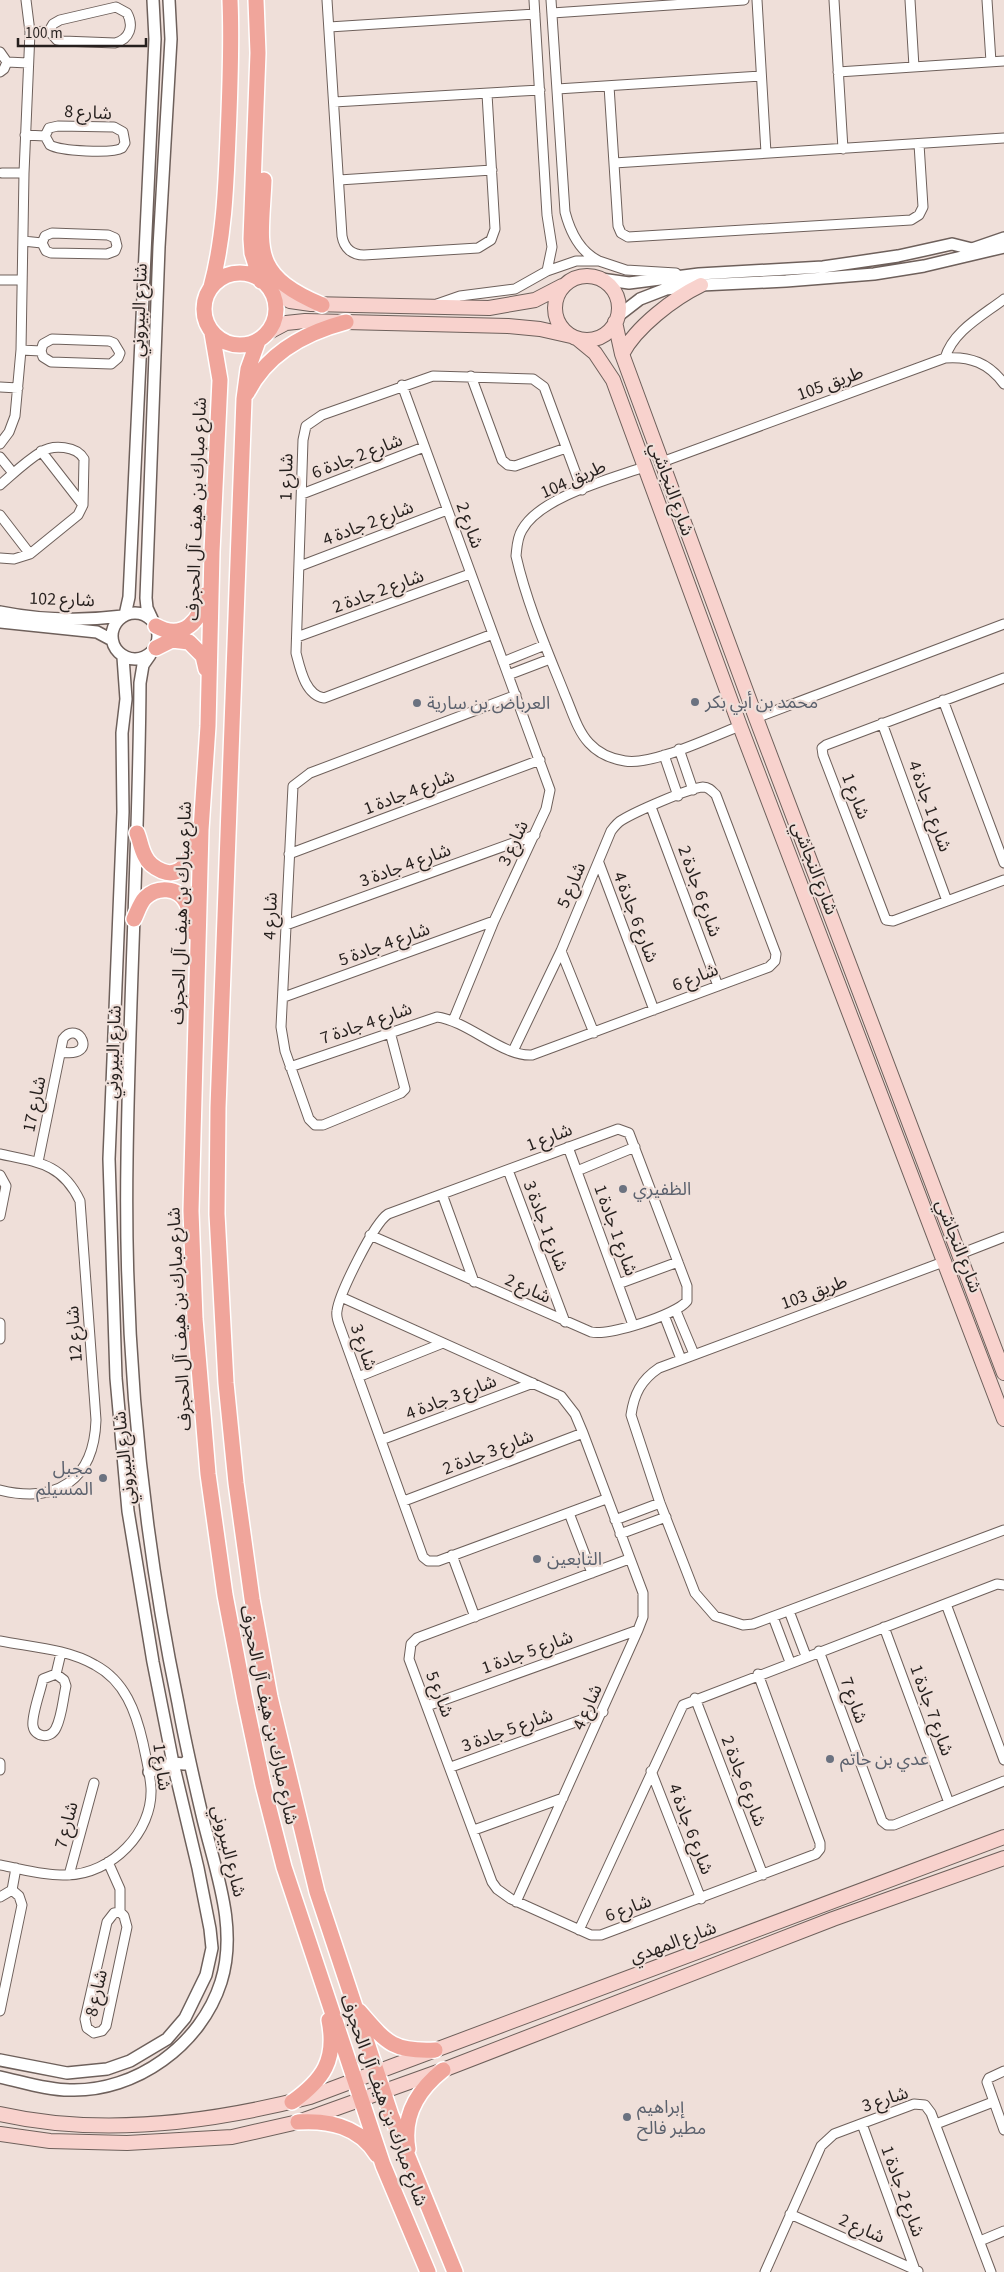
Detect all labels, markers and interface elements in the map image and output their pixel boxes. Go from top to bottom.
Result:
scale bar [18,15,145,47]
text: 100 m [25,23,63,44]
street label: شارع 8 [63,99,112,127]
street label: شارع البيروني [125,263,155,357]
street label: طريق 105 [793,360,867,407]
street label: شارع مبارك بن هيف آل الحجرف [180,397,214,621]
street label: شارع 2 جادة 6 [308,428,407,486]
street label: شارع النجاشي [642,439,700,540]
street label: شارع 1 [274,453,300,501]
street label: طريق 104 [537,454,610,505]
street label: شارع 2 جادة 4 [319,495,418,553]
street label: شارع 2 [449,499,489,552]
street label: شارع 2 جادة 2 [329,563,428,620]
street label: شارع 102 [29,586,95,614]
place label: محمد بن أبي بكر [704,690,818,715]
place label: العرباض بن سارية [427,691,550,716]
marker: محمد بن أبي بكر [689,696,701,708]
marker: العرباض بن سارية [411,697,423,709]
street label: شارع 1 جادة 4 [901,757,958,856]
street label: شارع 4 جادة 1 [360,764,459,822]
street label: شارع 1 [834,769,876,823]
street label: شارع مبارك بن هيف آل الحجرف [165,801,199,1025]
street label: شارع 3 [492,816,536,871]
street label: شارع النجاشي [784,818,844,919]
street label: شارع 4 جادة 3 [356,837,455,894]
street label: شارع 6 جادة 2 [671,842,728,941]
street label: شارع 5 [551,858,593,912]
street label: شارع 6 جادة 4 [606,868,664,967]
street label: شارع 4 [257,892,285,940]
street label: شارع 4 جادة 5 [335,916,434,973]
street label: شارع 6 [668,957,722,999]
street label: شارع 4 جادة 7 [317,996,416,1052]
street label: شارع البيروني [99,1005,129,1099]
street label: شارع 17 [16,1074,54,1135]
street label: شارع 1 [522,1117,576,1159]
street label: شارع 1 جادة 3 [516,1177,574,1276]
place label: الظفيري [633,1177,691,1202]
street label: شارع 1 جادة 1 [587,1181,644,1280]
marker: الظفيري [617,1183,629,1195]
street label: شارع النجاشي [928,1196,988,1297]
street label: شارع مبارك بن هيف آل الحجرف [161,1207,199,1431]
street label: شارع 2 [501,1267,555,1310]
street label: طريق 103 [777,1269,851,1316]
street label: شارع 12 [60,1305,90,1363]
street label: شارع 3 [343,1321,383,1374]
street label: شارع 3 جادة 4 [402,1369,501,1427]
street label: شارع البيروني [107,1410,143,1506]
street label: شارع 3 جادة 2 [439,1424,538,1482]
place label: مجبل المسيلم [36,1456,93,1502]
marker: مجبل المسيلم [97,1472,109,1484]
place label: التابعين [547,1547,602,1572]
marker: التابعين [531,1553,543,1565]
street label: شارع مبارك بن هيف آل الحجرف [232,1603,304,1827]
street label: شارع 5 جادة 1 [478,1624,577,1681]
street label: شارع 7 جادة 1 [903,1661,960,1760]
street label: شارع 5 [418,1667,460,1721]
street label: شارع 7 [833,1674,873,1727]
street label: شارع 4 [566,1680,609,1734]
street label: شارع 5 جادة 3 [458,1702,557,1759]
street label: شارع 6 جادة 2 [714,1732,772,1831]
street label: شارع 1 [145,1742,177,1792]
place label: عدي بن حاتم [840,1747,929,1772]
marker: عدي بن حاتم [824,1753,836,1765]
street label: شارع 6 جادة 4 [661,1780,719,1879]
street label: شارع 7 [48,1799,86,1852]
street label: شارع البيروني [204,1803,252,1900]
street label: شارع 6 [602,1889,655,1929]
street label: شارع المهدي [626,1915,720,1971]
street label: شارع 8 [79,1967,115,2019]
street label: شارع مبارك بن هيف آل الحجرف [333,1991,434,2210]
street label: شارع 3 [859,2080,912,2120]
place label: إبراهيم مطير فالح [637,2095,706,2141]
marker: إبراهيم مطير فالح [621,2111,633,2123]
street label: شارع 2 جادة 1 [874,2142,931,2241]
street label: شارع 2 [835,2207,889,2250]

